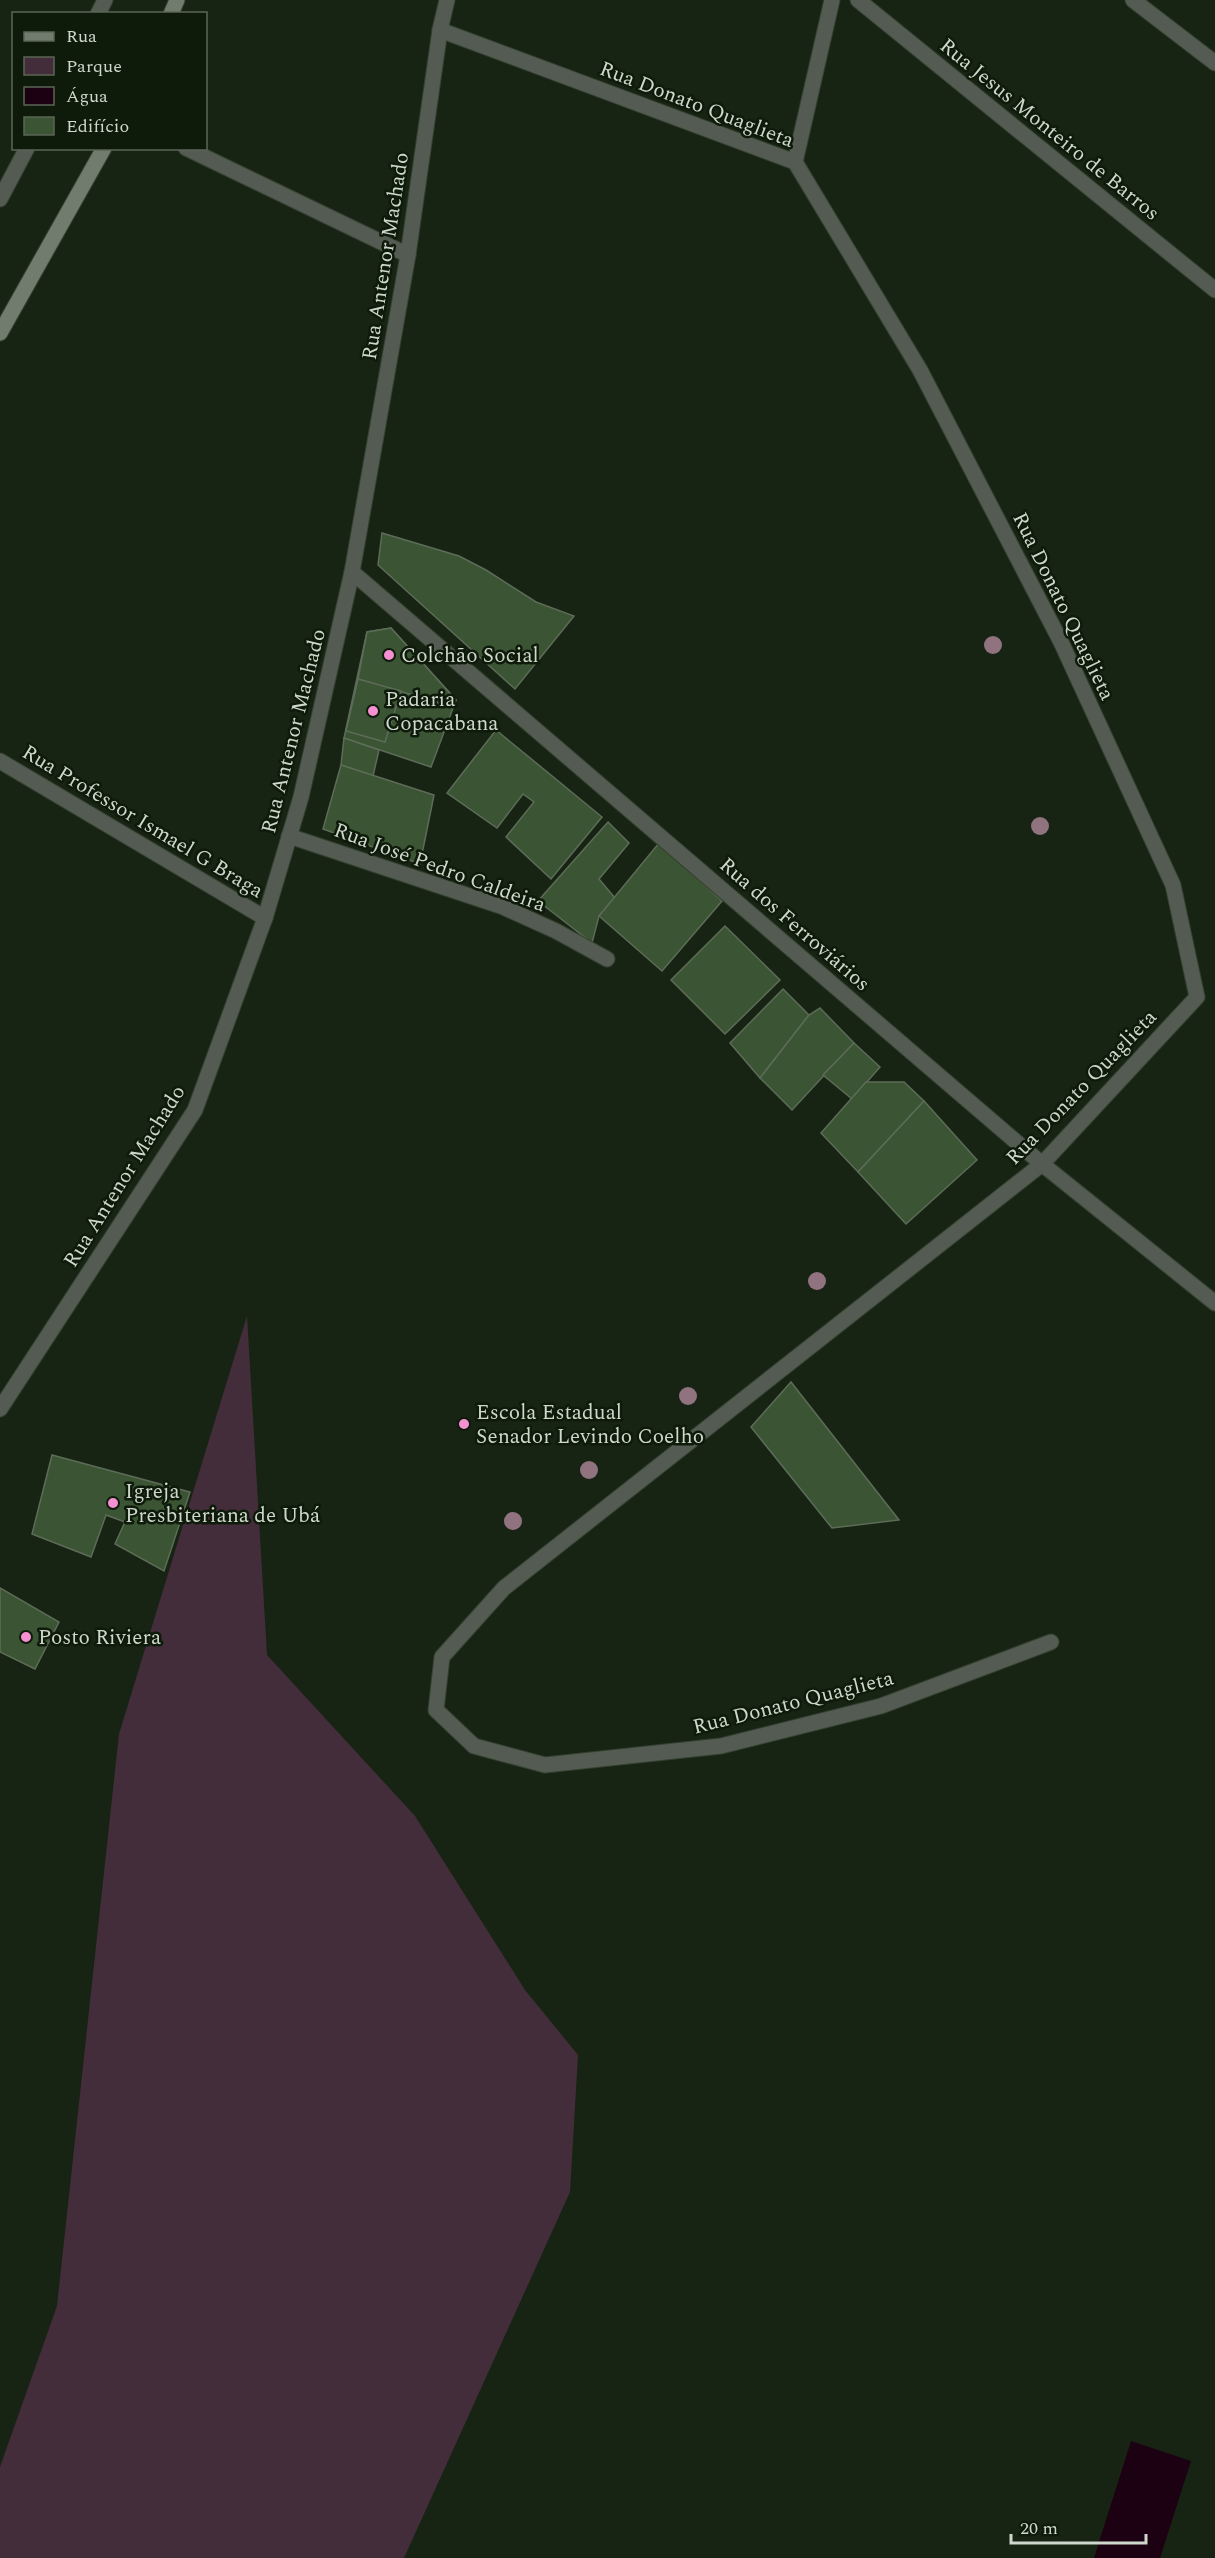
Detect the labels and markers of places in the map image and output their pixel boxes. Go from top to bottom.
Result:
place label: Colchão Social [401,640,539,672]
marker: Colchão Social [382,648,396,662]
place label: Padaria Copacabana [385,684,499,740]
marker: Padaria Copacabana [366,704,380,718]
place label: Escola Estadual Senador Levindo Coelho [476,1397,704,1453]
marker: Escola Estadual Senador Levindo Coelho [457,1417,471,1431]
place label: Igreja Presbiteriana de Ubá [125,1476,321,1532]
marker: Igreja Presbiteriana de Ubá [106,1496,120,1510]
place label: Posto Riviera [38,1622,162,1654]
marker: Posto Riviera [19,1630,33,1644]

